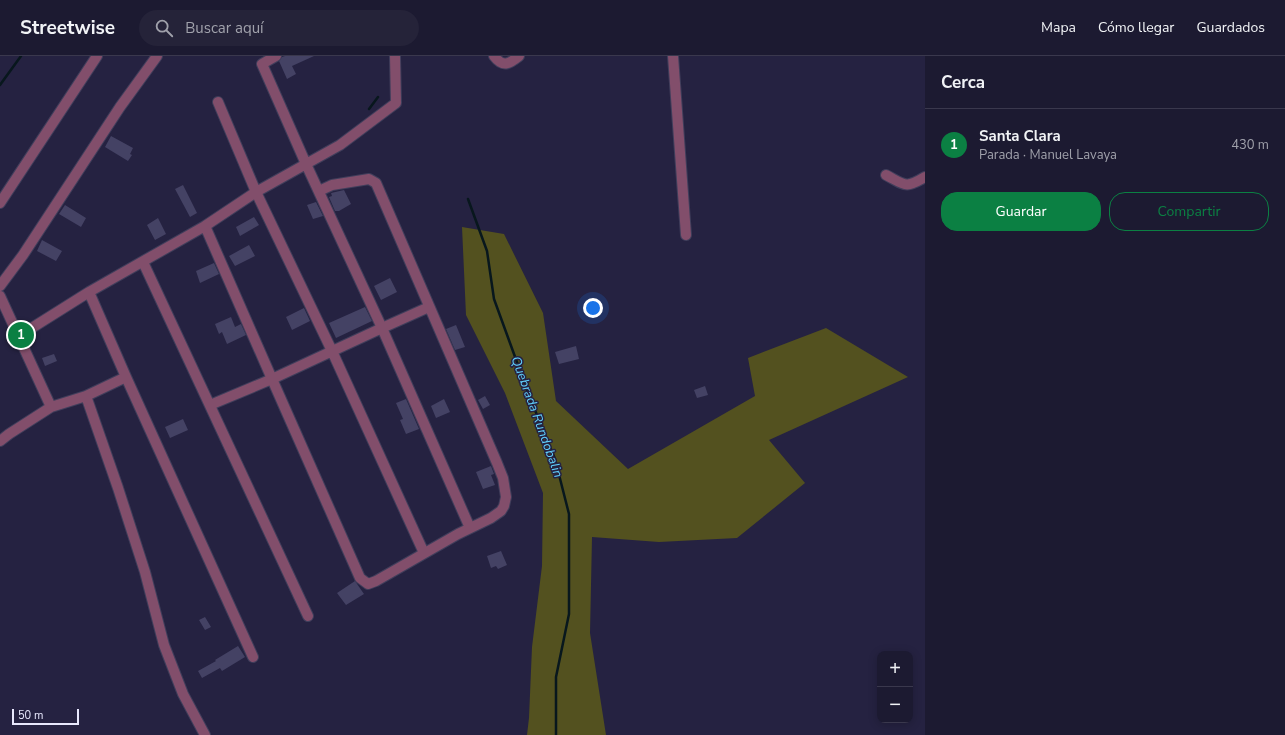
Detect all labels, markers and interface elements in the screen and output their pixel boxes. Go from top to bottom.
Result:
search box [139,10,419,46]
text: Streetwise [20,15,115,41]
icon: search [153,17,175,39]
text: Buscar aquí [185,18,264,38]
text: Mapa [1041,18,1076,37]
text: Cómo llegar [1098,18,1174,37]
text: Guardados [1196,18,1265,37]
text: Cerca [941,71,985,94]
text: Santa Clara [979,126,1061,146]
text: 1 [950,136,958,154]
text: 430 m [1231,136,1269,154]
text: Parada · Manuel Lavaya [979,146,1117,164]
button: Guardar [941,192,1101,231]
button: Compartir [1109,192,1269,231]
your location [583,298,603,318]
pin: 1 [8,320,34,350]
water label: Quebrada Rundobalin [507,354,567,480]
map controls [877,651,913,723]
button: + [877,651,913,687]
button: − [877,687,913,723]
scale bar [12,707,79,726]
text: 50 m [18,708,43,723]

